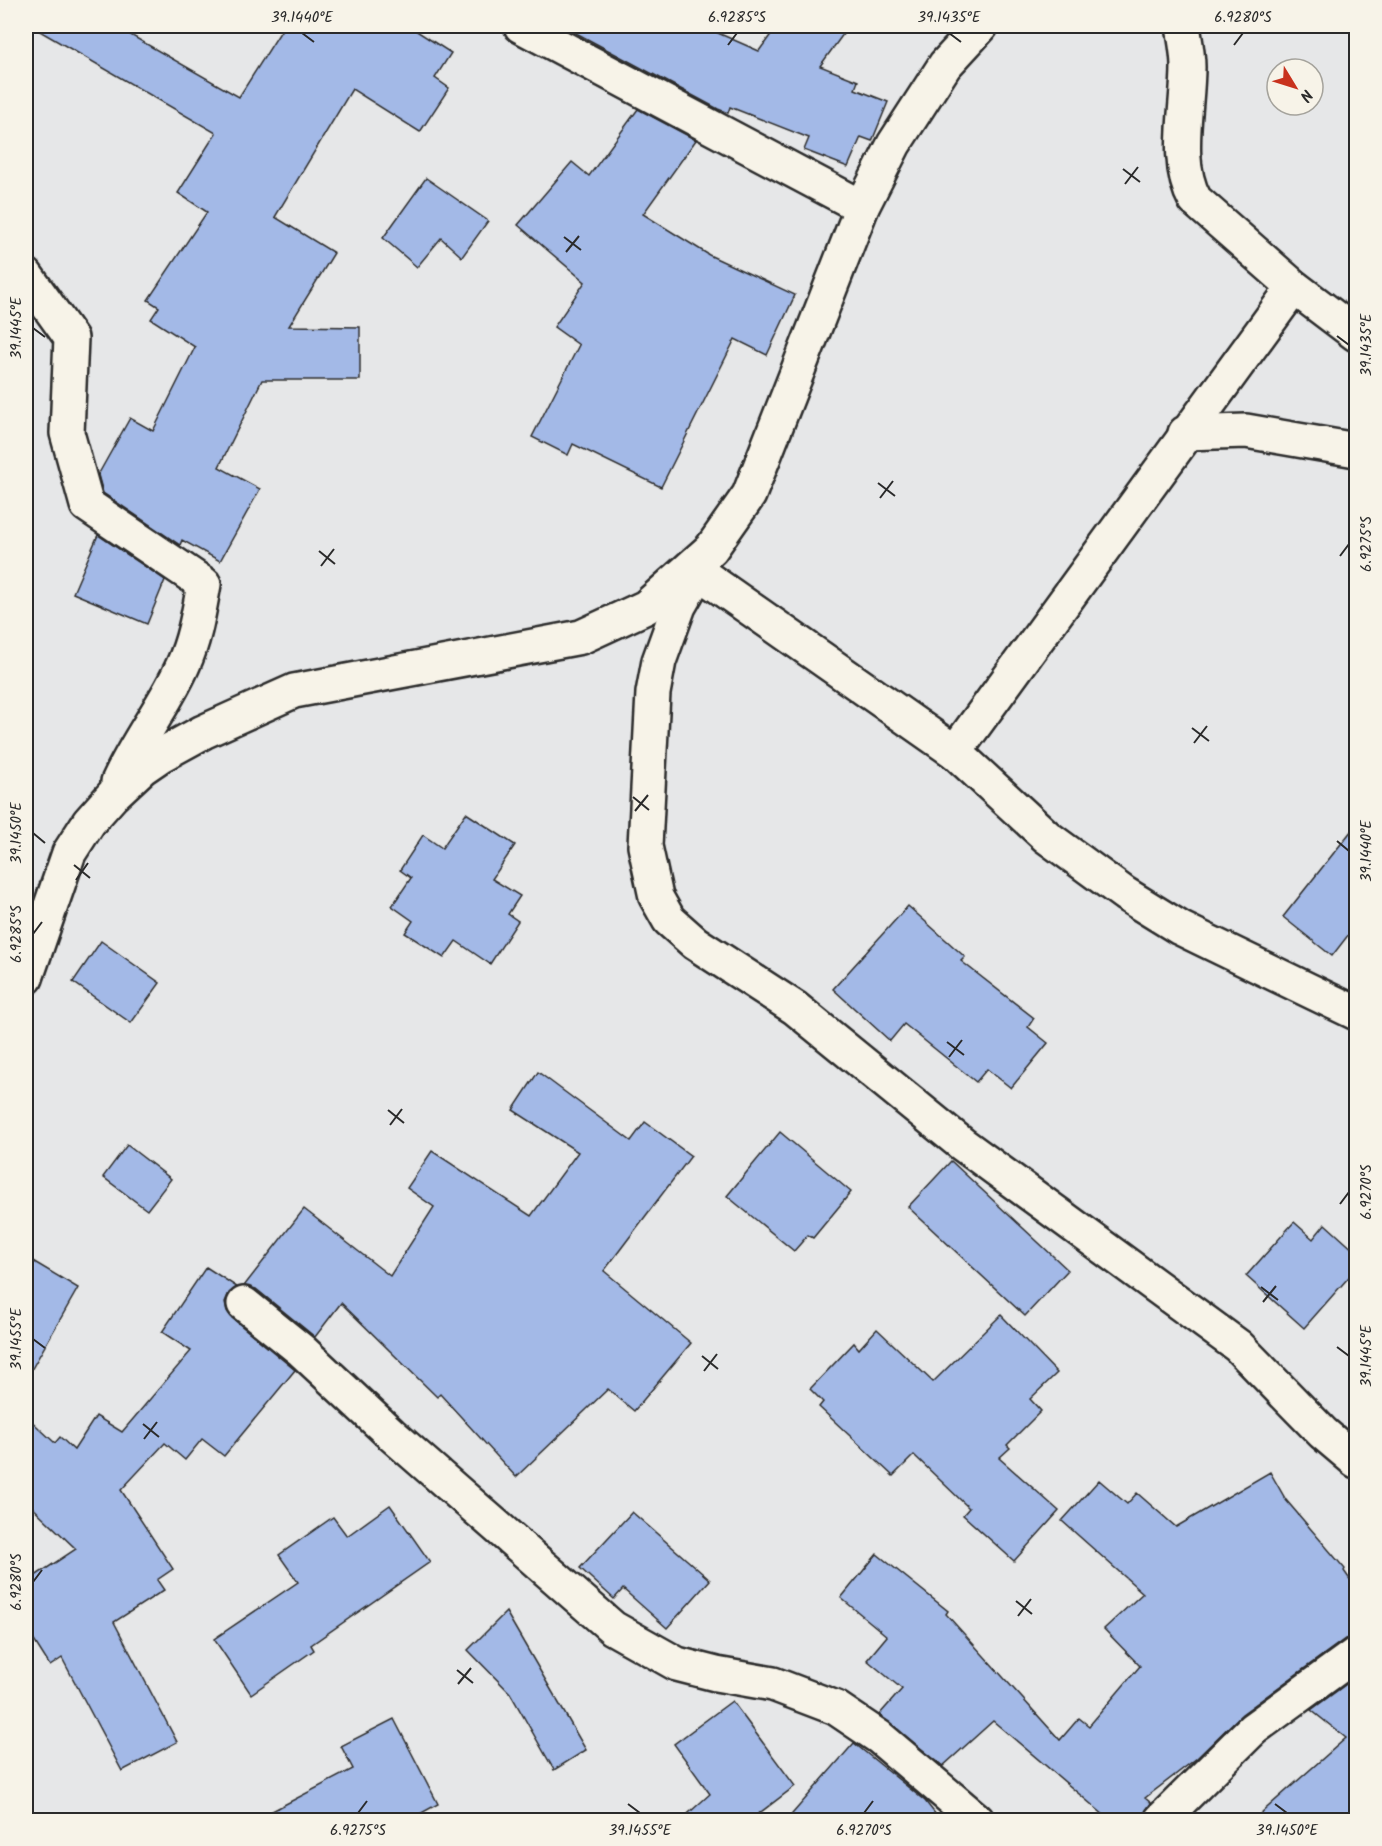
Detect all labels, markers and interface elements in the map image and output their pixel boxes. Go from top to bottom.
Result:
text: 39.1440°E [271,6,334,30]
text: 6.9285°S [708,6,766,30]
text: 39.1435°E [918,6,982,30]
text: 6.9280°S [1214,6,1272,30]
north arrow [1265,57,1325,117]
text: N [1293,84,1319,107]
text: 39.1445°E [5,295,29,359]
text: 39.1435°E [1355,312,1379,376]
text: 6.9275°S [1355,516,1379,572]
text: 39.1450°E [5,801,29,864]
text: 39.1440°E [1355,819,1379,882]
text: 6.9285°S [5,905,29,963]
text: 6.9270°S [1355,1164,1379,1220]
text: 39.1455°E [5,1307,29,1370]
text: 39.1445°E [1355,1323,1379,1387]
text: 6.9280°S [5,1553,29,1611]
text: 6.9275°S [330,1819,386,1843]
text: 39.1455°E [609,1819,672,1843]
text: 6.9270°S [836,1819,892,1843]
text: 39.1450°E [1256,1819,1319,1843]

